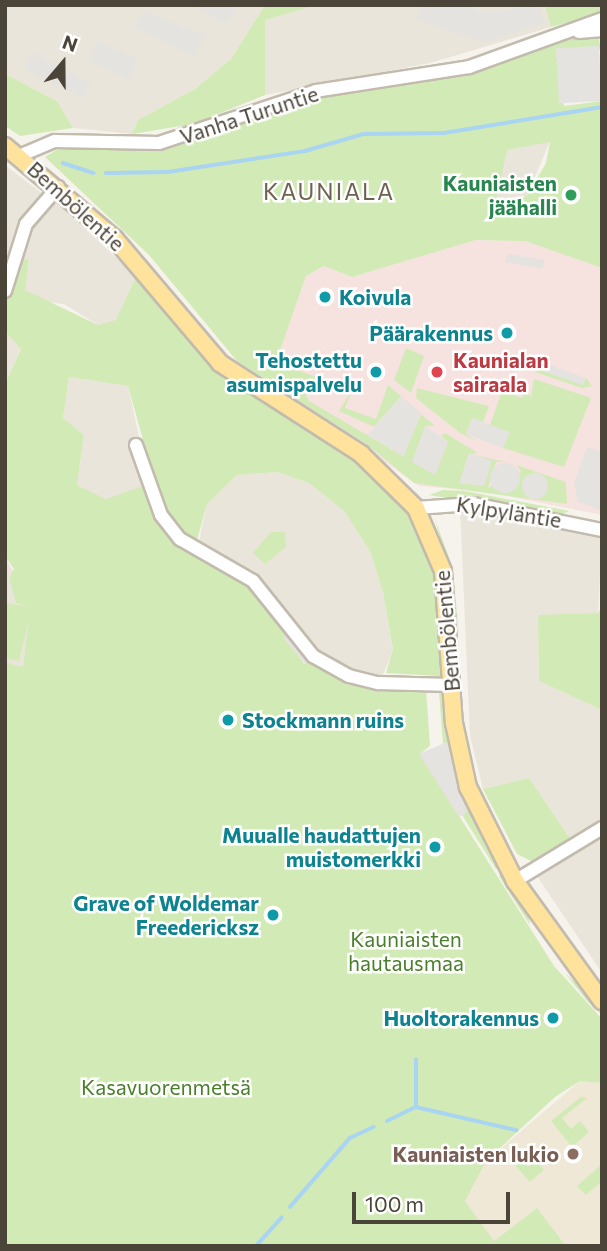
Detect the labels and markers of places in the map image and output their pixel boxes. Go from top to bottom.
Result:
place label: Kauniaisten jäähalli [443,170,557,220]
marker: Kauniaisten jäähalli [563,187,579,203]
place label: Koivula [339,284,411,310]
marker: Koivula [317,289,333,305]
place label: Päärakennus [369,320,493,346]
marker: Päärakennus [499,325,515,341]
place label: Tehostettu asumispalvelu [226,347,362,397]
place label: Kaunialan sairaala [453,347,549,397]
marker: Kaunialan sairaala [427,362,447,382]
marker: Tehostettu asumispalvelu [368,364,384,380]
place label: Stockmann ruins [242,707,404,733]
marker: Stockmann ruins [220,712,236,728]
place label: Muualle haudattujen muistomerkki [222,822,421,872]
marker: Muualle haudattujen muistomerkki [427,839,443,855]
place label: Grave of Woldemar Freedericksz [73,890,259,940]
marker: Grave of Woldemar Freedericksz [265,907,281,923]
place label: Huoltorakennus [384,1005,539,1031]
marker: Huoltorakennus [545,1010,561,1026]
place label: Kauniaisten lukio [393,1141,559,1167]
marker: Kauniaisten lukio [565,1146,581,1162]

